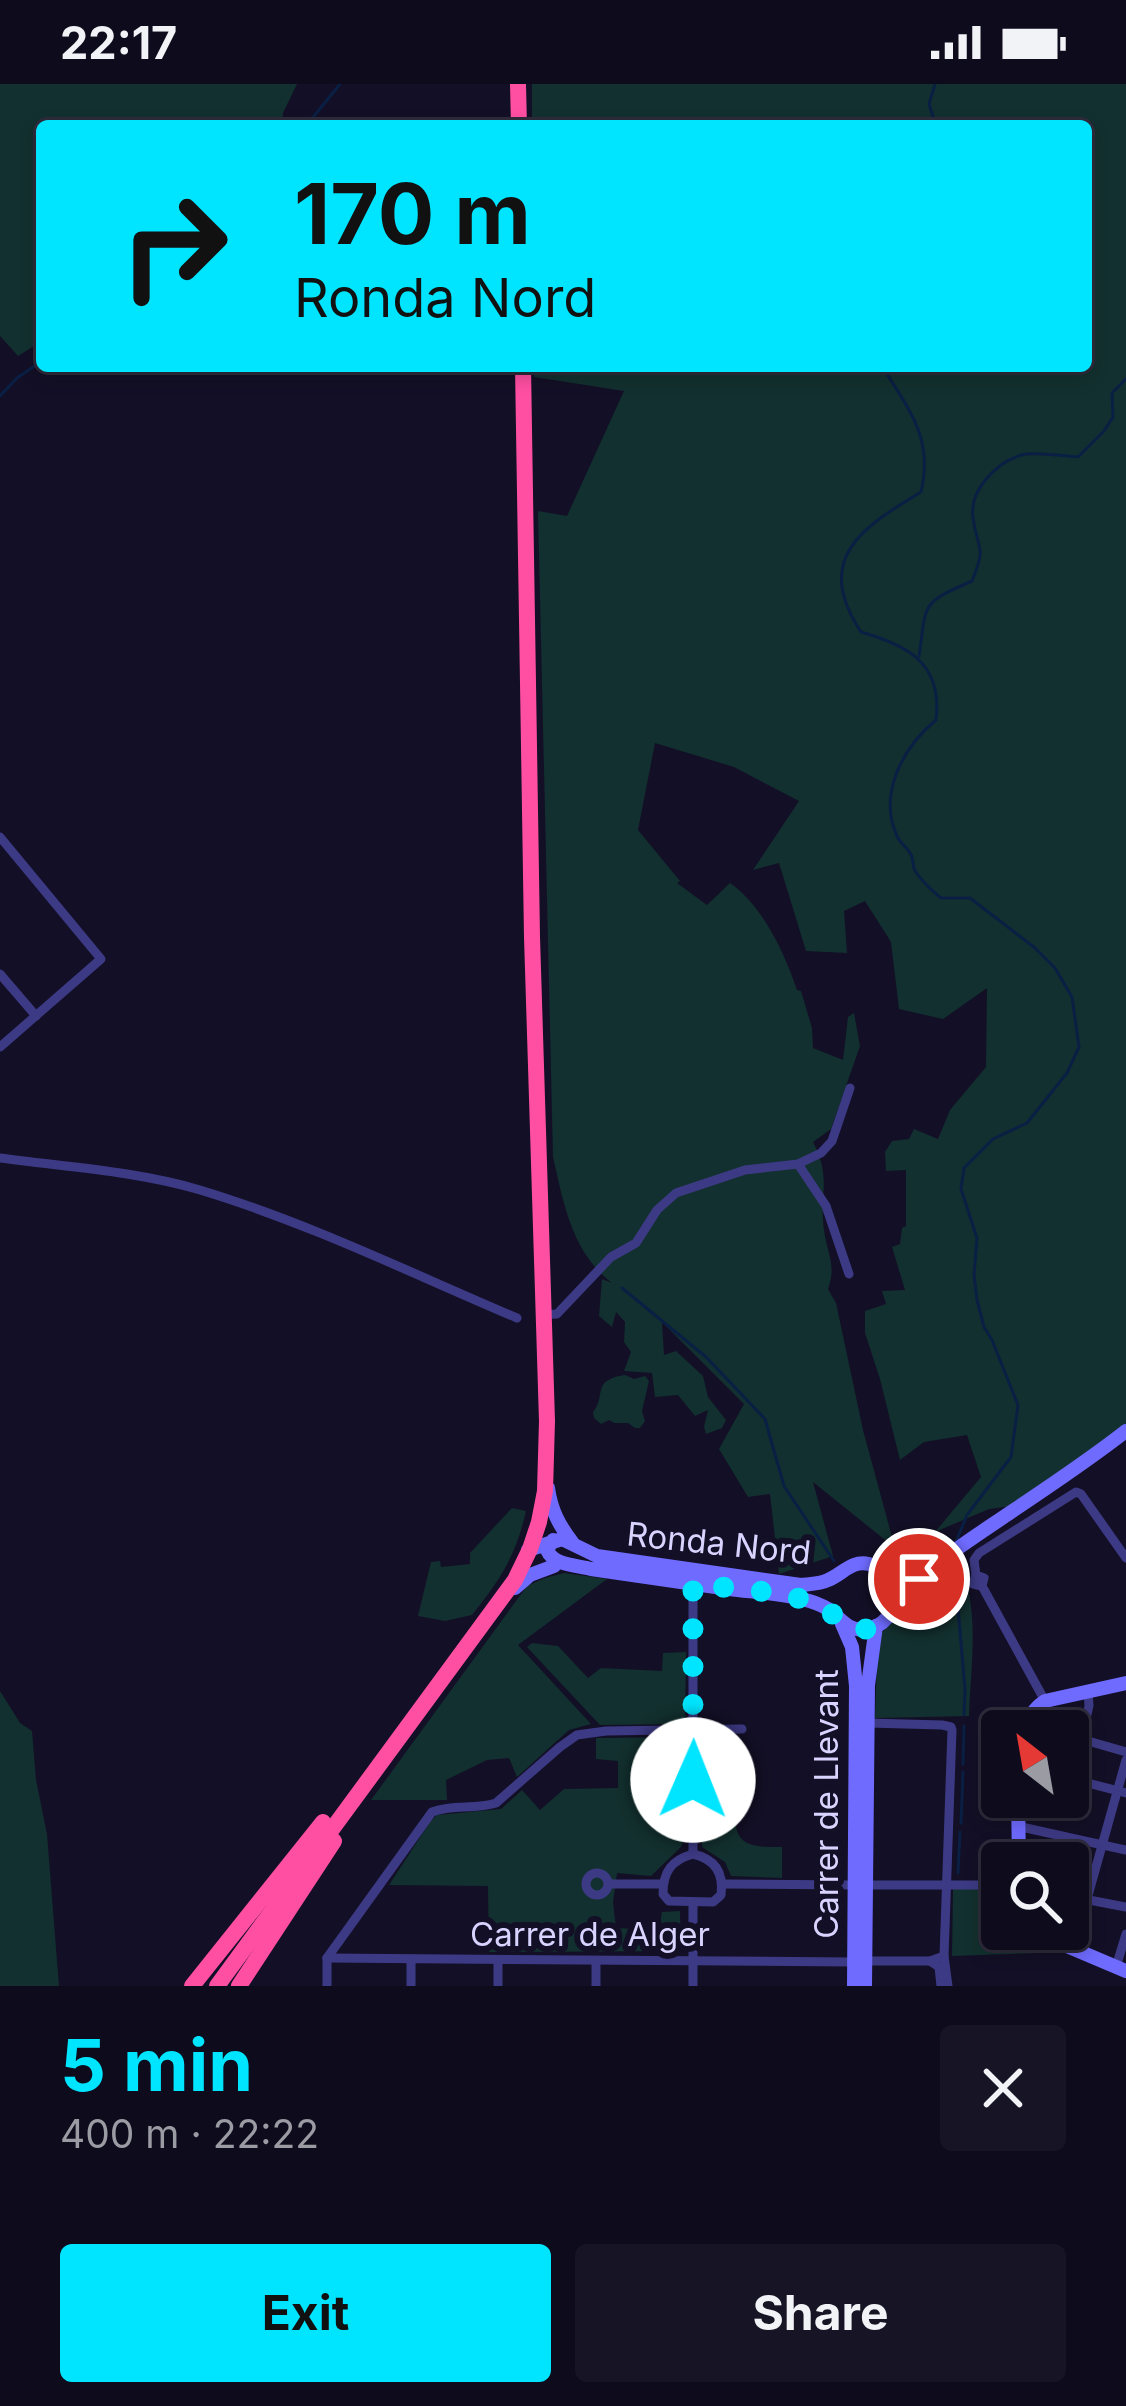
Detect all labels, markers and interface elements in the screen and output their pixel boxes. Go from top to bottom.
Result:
text: 22:17 [60,15,177,70]
text: 170 m [294,163,531,264]
icon: right [96,168,252,324]
text: Ronda Nord [294,265,596,330]
street label: Ronda Nord [625,1513,813,1573]
pin [868,1528,970,1630]
icon: arrive [886,1546,952,1612]
street label: Carrer de Llevant [806,1669,846,1939]
north arrow [981,1710,1089,1818]
map controls [981,1710,1089,1950]
position arrow [630,1717,756,1843]
button: search [981,1842,1089,1950]
street label: Carrer de Alger [470,1914,710,1954]
text: 5 min [60,2021,253,2108]
button: close [940,2025,1066,2151]
text: 400 m · 22:22 [60,2110,319,2157]
button: Exit [60,2244,551,2382]
button: Share [575,2244,1066,2382]

